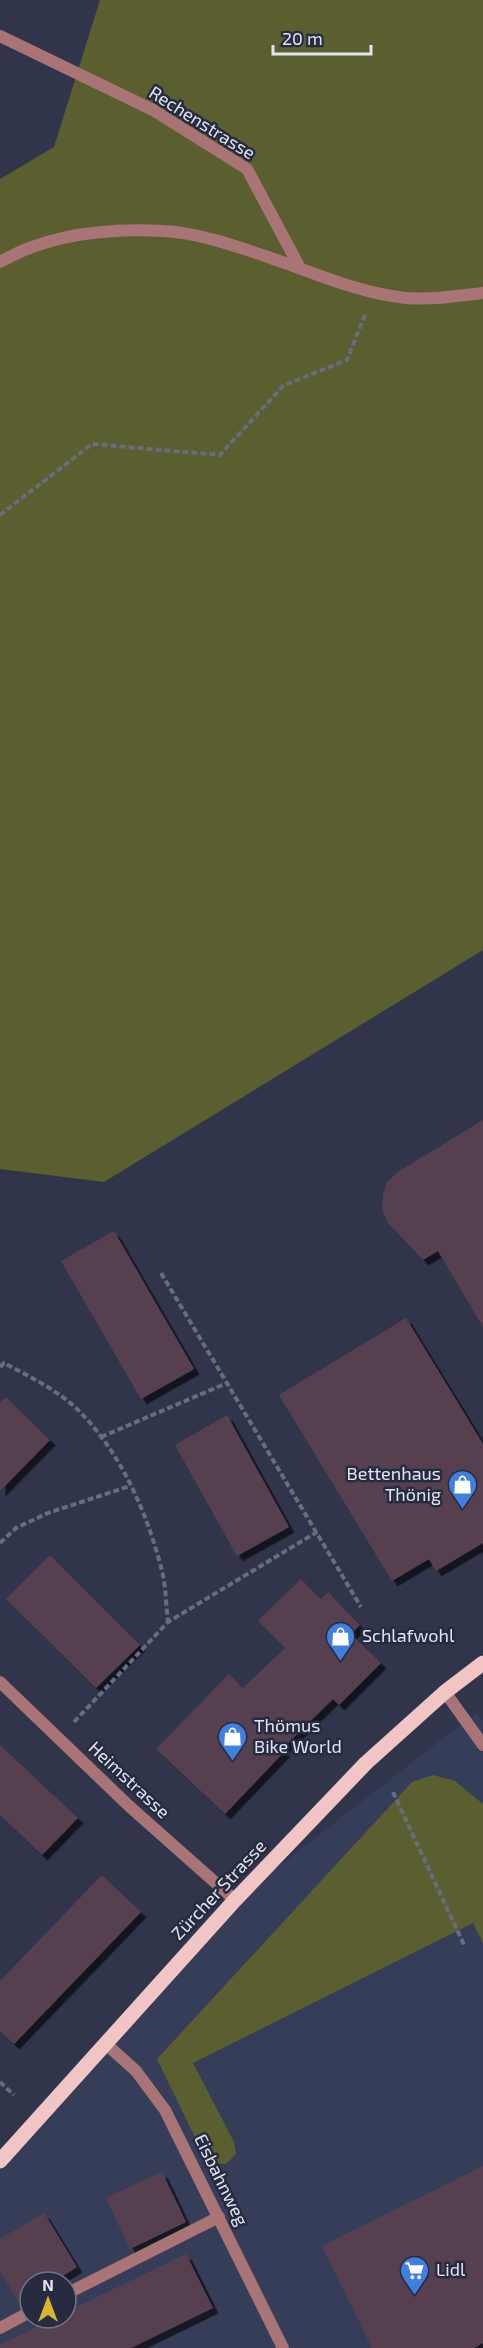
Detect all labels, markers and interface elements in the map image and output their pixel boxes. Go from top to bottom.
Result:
scale bar [273,18,370,56]
text: 20 m [282,27,323,49]
street label: Rechenstrasse [145,81,260,164]
place label: Bettenhaus Thönig [347,1462,441,1505]
shop icon: Bettenhaus Thönig [446,1468,478,1510]
shop icon: Schlafwohl [325,1620,357,1662]
place label: Schlafwohl [362,1624,455,1646]
place label: Thömus Bike World [254,1714,342,1757]
shop icon: Thömus Bike World [217,1720,249,1762]
street label: Heimstrasse [85,1736,175,1822]
street label: Zürcher Strasse [166,1835,270,1944]
street label: Eisbahnweg [190,2130,254,2229]
supermarket icon: Lidl [399,2254,431,2296]
place label: Lidl [436,2258,466,2280]
north arrow [18,2270,78,2330]
text: N [42,2275,54,2294]

